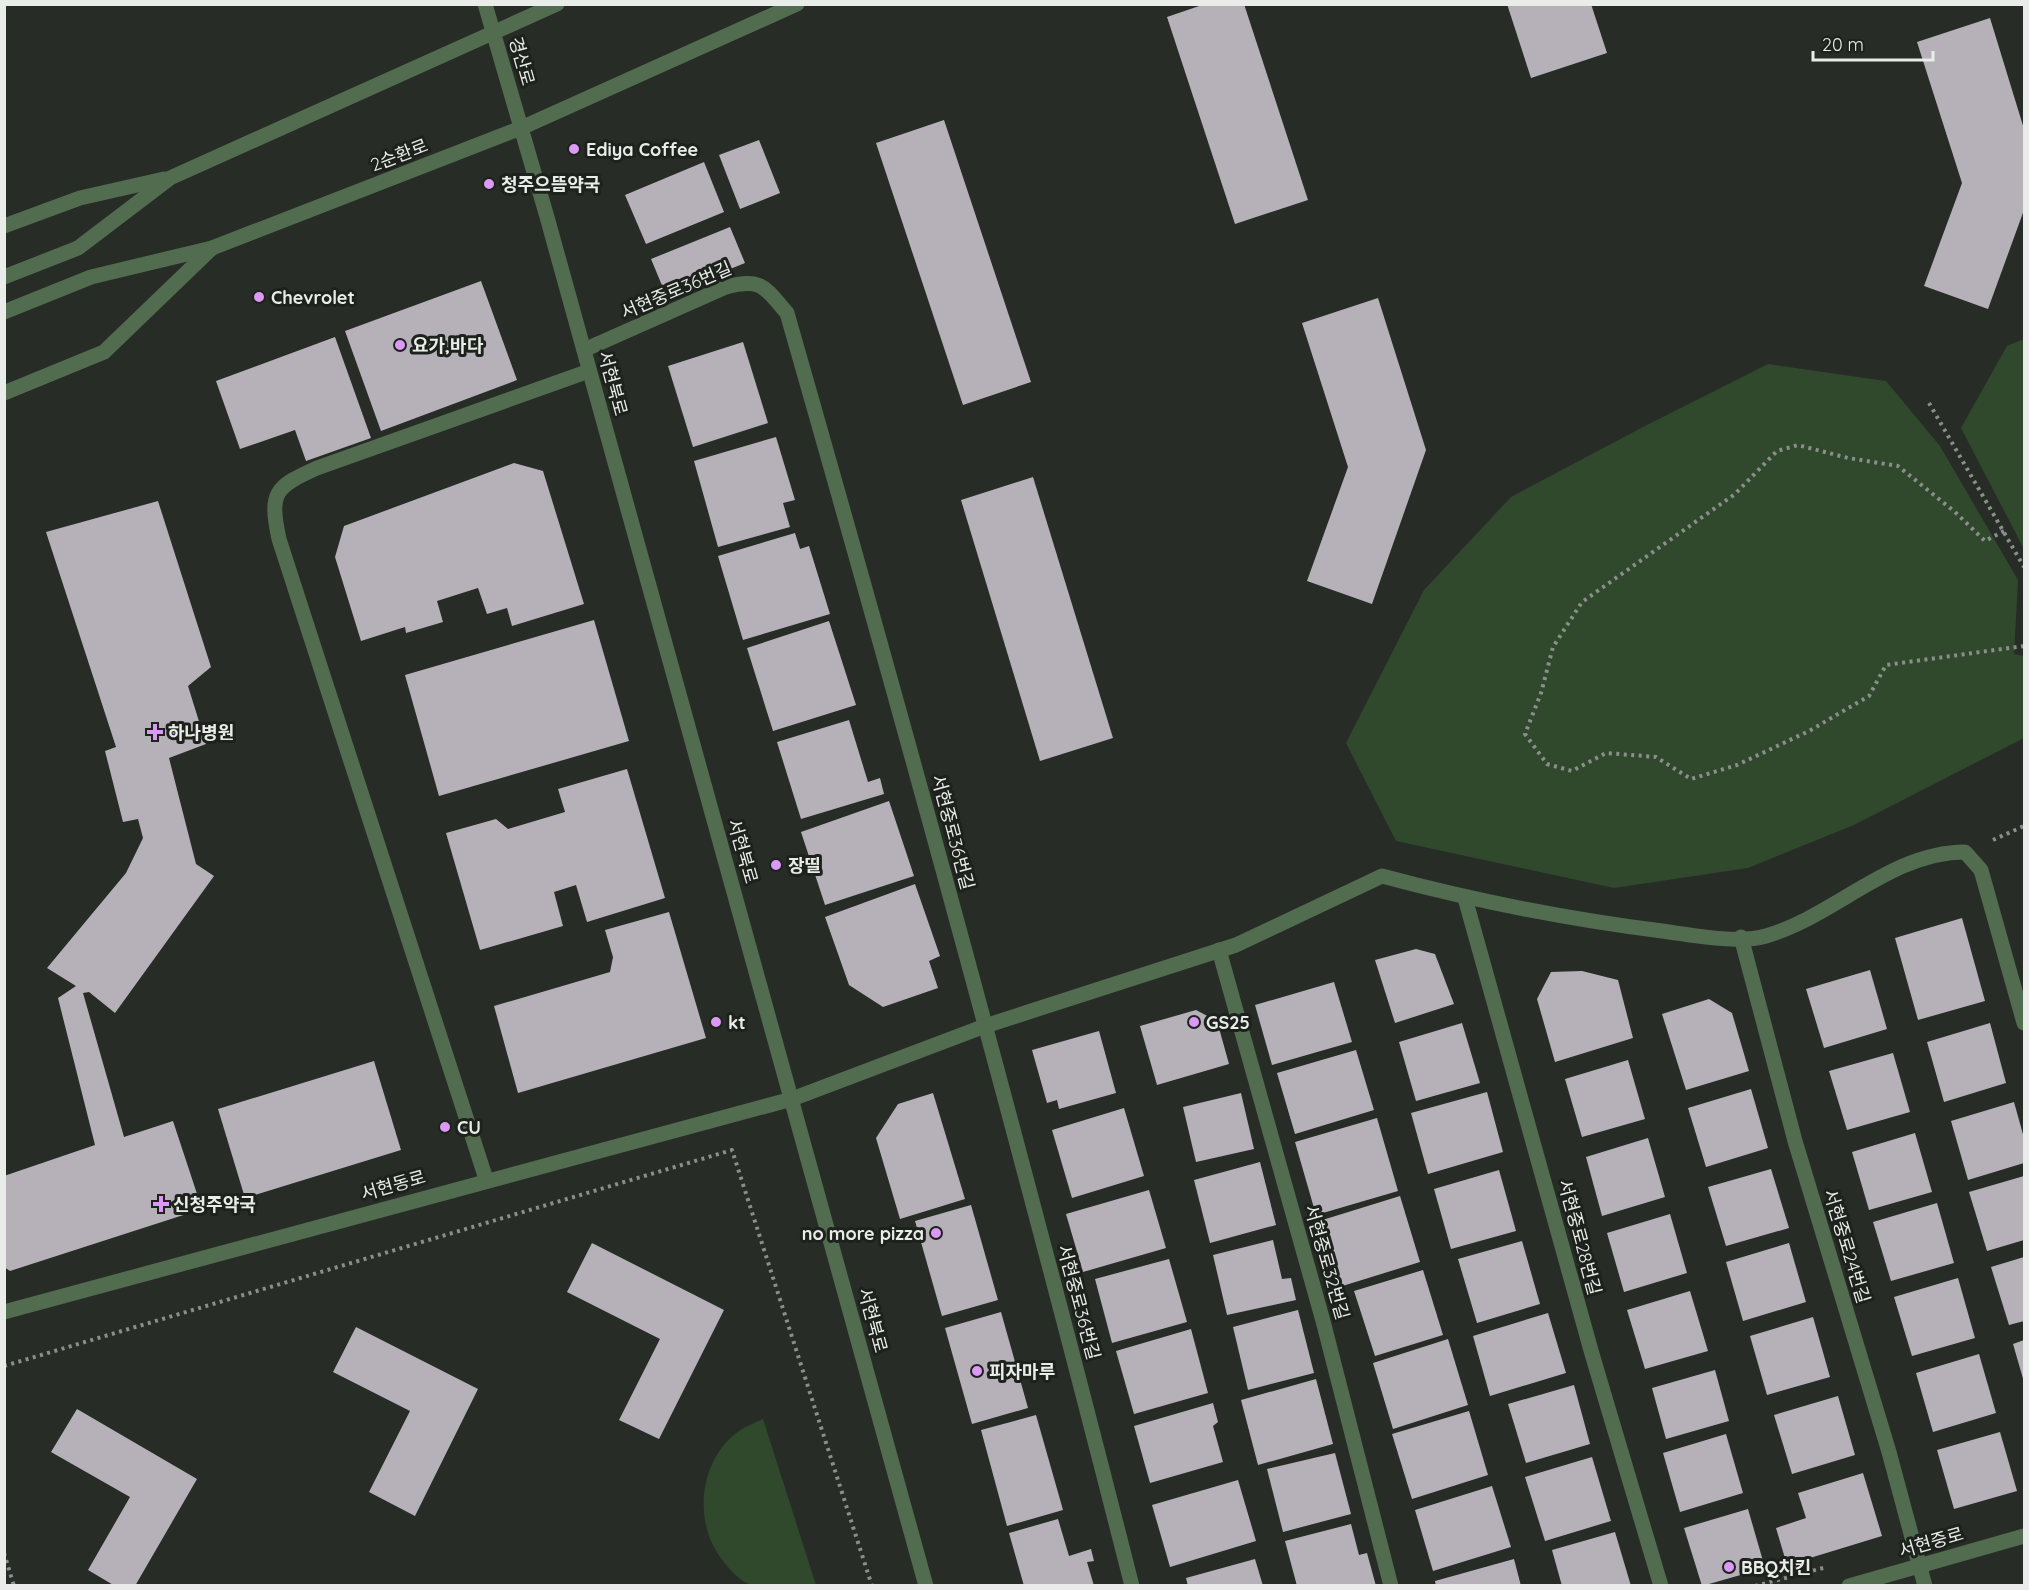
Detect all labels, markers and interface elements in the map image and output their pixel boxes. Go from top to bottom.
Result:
scale bar [1813,24,1933,62]
text: 20 m [1822,33,1864,56]
street label: 경산로 [504,34,540,88]
street label: 2순환로 [367,134,431,176]
place label: Ediya Coffee [586,138,698,161]
marker: Ediya Coffee [567,142,581,156]
place label: 청주으뜸약국 [501,173,600,196]
marker: 청주으뜸약국 [482,177,496,191]
street label: 서현중로36번길 [617,256,735,324]
place label: Chevrolet [271,286,355,309]
marker: Chevrolet [252,290,266,304]
place label: 요가,바다 [412,334,484,357]
marker: 요가,바다 [393,338,407,352]
street label: 서현북로 [593,348,633,418]
place label: 하나병원 [168,721,234,744]
marker: 하나병원 [146,723,164,741]
street label: 서현중로36번길 [927,772,979,892]
street label: 서현북로 [723,816,763,886]
place label: 장띨 [788,854,821,877]
marker: 장띨 [769,858,783,872]
place label: kt [728,1011,746,1034]
place label: GS25 [1206,1011,1250,1034]
marker: kt [709,1015,723,1029]
marker: GS25 [1187,1015,1201,1029]
place label: CU [457,1116,481,1139]
marker: CU [438,1120,452,1134]
street label: 서현동로 [358,1165,428,1205]
street label: 서현중로28번길 [1553,1177,1607,1297]
street label: 서현중로24번길 [1819,1186,1875,1306]
place label: 신청주약국 [173,1193,256,1216]
marker: 신청주약국 [154,1197,168,1211]
street label: 서현중로32번길 [1300,1202,1354,1322]
place label: no more pizza [802,1222,924,1245]
marker: no more pizza [929,1226,943,1240]
street label: 서현중로36번길 [1053,1242,1105,1362]
street label: 서현북로 [853,1285,893,1355]
place label: 피자마루 [989,1360,1055,1383]
marker: 피자마루 [970,1364,984,1378]
street label: 서현중로 [1896,1522,1966,1562]
place label: BBQ치킨 [1741,1556,1811,1579]
marker: BBQ치킨 [1722,1560,1736,1574]

